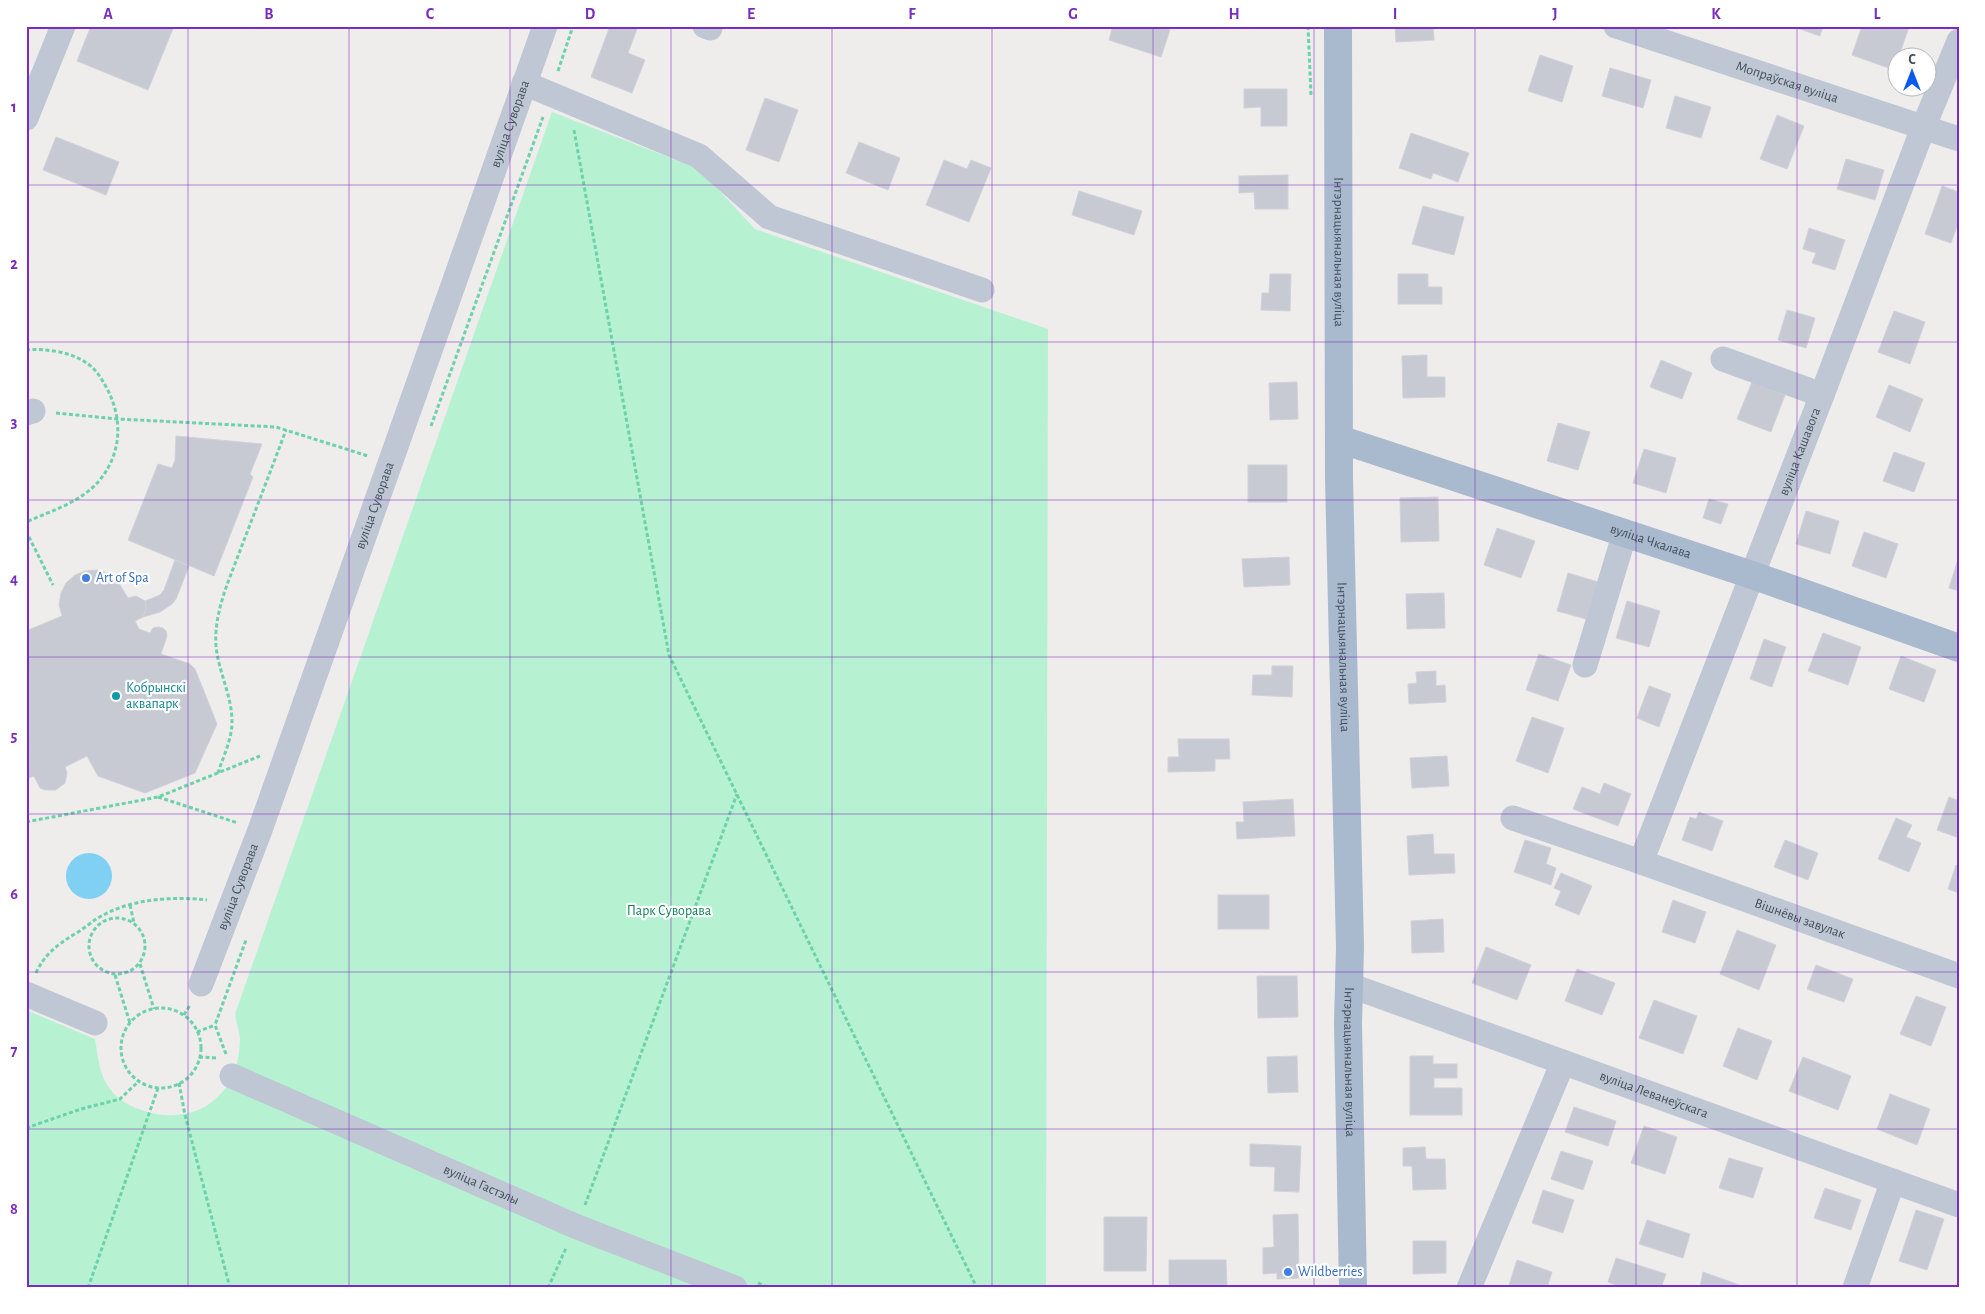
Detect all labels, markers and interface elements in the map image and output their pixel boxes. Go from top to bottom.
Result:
text: A [103,6,113,22]
text: B [264,6,274,22]
text: C [426,6,435,22]
text: D [585,6,596,22]
text: E [747,6,755,22]
text: F [908,6,916,22]
text: G [1068,6,1078,22]
text: H [1228,6,1240,22]
text: I [1393,6,1397,22]
text: J [1552,6,1558,22]
text: K [1711,6,1721,22]
text: L [1874,6,1881,22]
north arrow [1888,48,1938,98]
text: С [1908,53,1916,67]
street label: Мопраўская вуліца [1734,59,1840,106]
street label: вуліца Суворава [488,78,532,169]
text: 1 [11,99,17,115]
street label: Інтэрнацыянальная вуліца [1331,177,1346,328]
text: 2 [10,256,18,272]
street label: вуліца Кашавога [1777,405,1824,498]
text: 3 [11,414,18,430]
street label: вуліца Суворава [353,460,397,551]
street label: вуліца Чкалава [1608,522,1693,562]
text: 4 [10,571,18,587]
place label: Art of Spa [96,571,149,585]
marker: Art of Spa [80,572,92,584]
street label: Інтэрнацыянальная вуліца [1334,582,1352,733]
place label: Кобрынскі аквапарк [126,681,186,711]
marker: Кобрынскі аквапарк [110,690,122,702]
text: 5 [11,728,18,744]
street label: вуліца Суворава [215,841,261,932]
text: 6 [10,886,18,902]
street label: Вішнёвы завулак [1753,896,1848,942]
park label: Парк Суворава [627,904,712,918]
street label: Інтэрнацыянальная вуліца [1341,987,1357,1138]
text: 7 [11,1043,18,1059]
street label: вуліца Леванеўскага [1598,1069,1710,1121]
street label: вуліца Гастэлы [441,1162,521,1208]
text: 8 [10,1201,18,1217]
place label: Wildberries [1298,1265,1362,1279]
marker: Wildberries [1282,1266,1294,1278]

